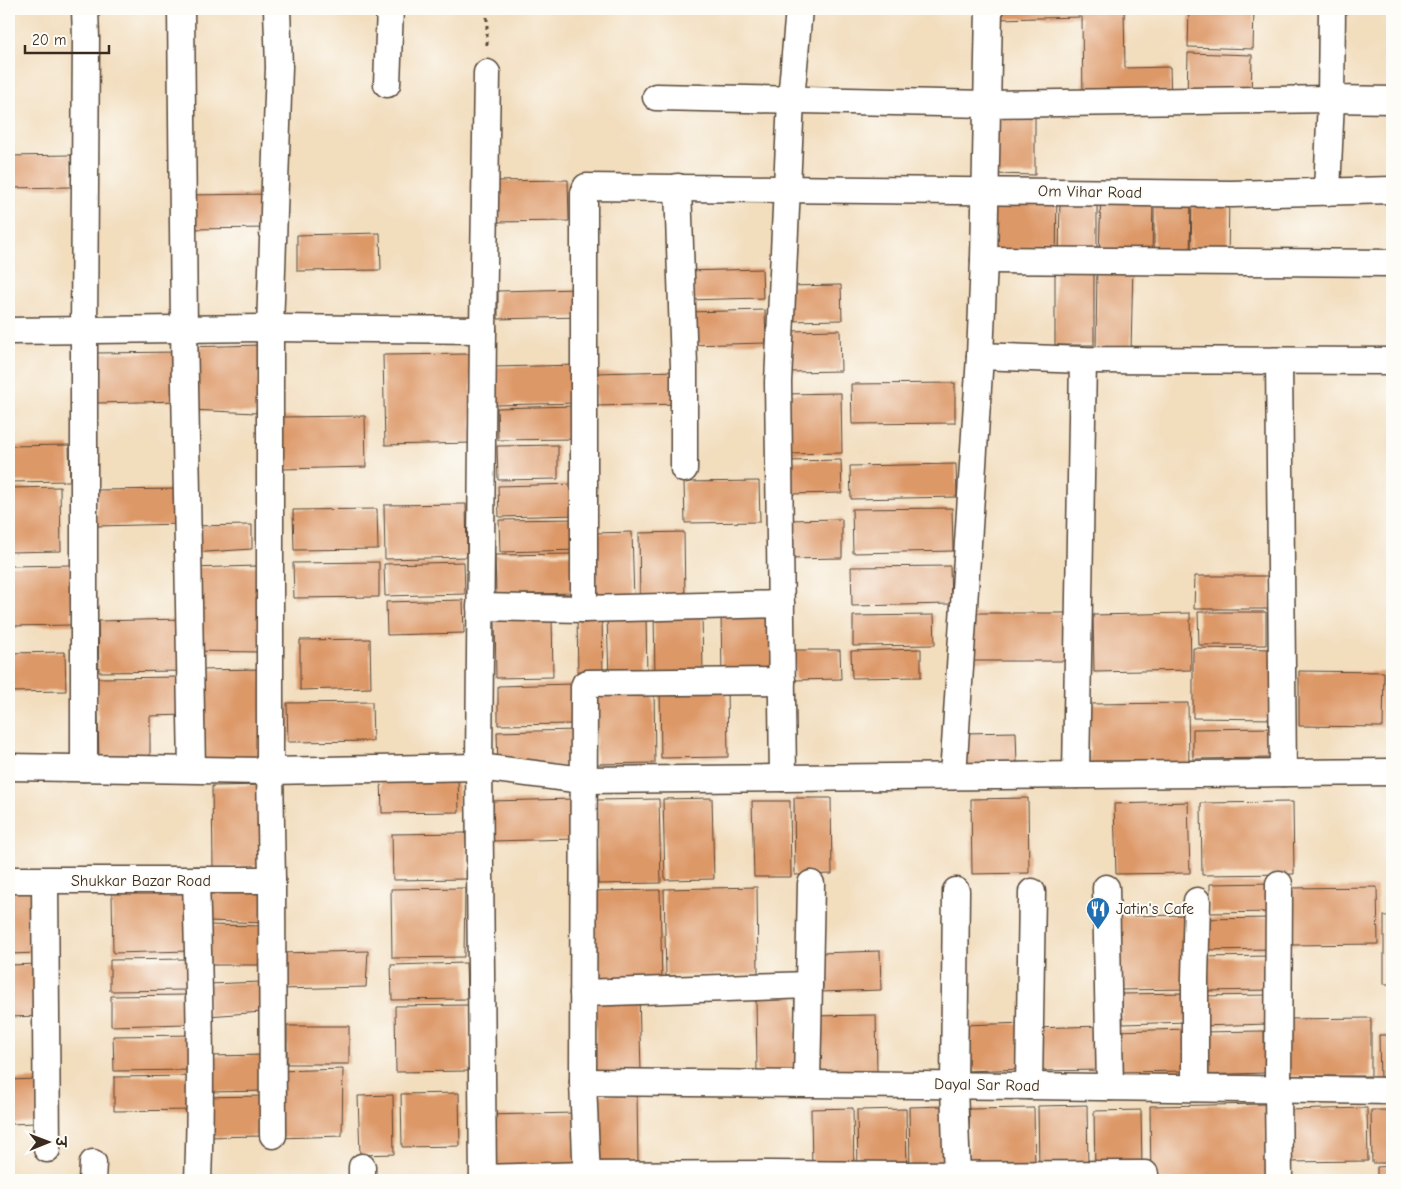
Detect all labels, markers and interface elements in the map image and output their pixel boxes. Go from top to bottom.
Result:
scale bar [25,22,109,54]
text: 20 m [32,31,66,49]
street label: Om Vihar Road [1038,182,1142,202]
street label: Shukkar Bazar Road [71,872,211,890]
restaurant icon: Jatin's Cafe [1085,896,1111,930]
place label: Jatin's Cafe [1116,900,1194,918]
street label: Dayal Sar Road [934,1075,1040,1095]
north arrow [22,1116,72,1166]
text: उ [52,1135,69,1148]

